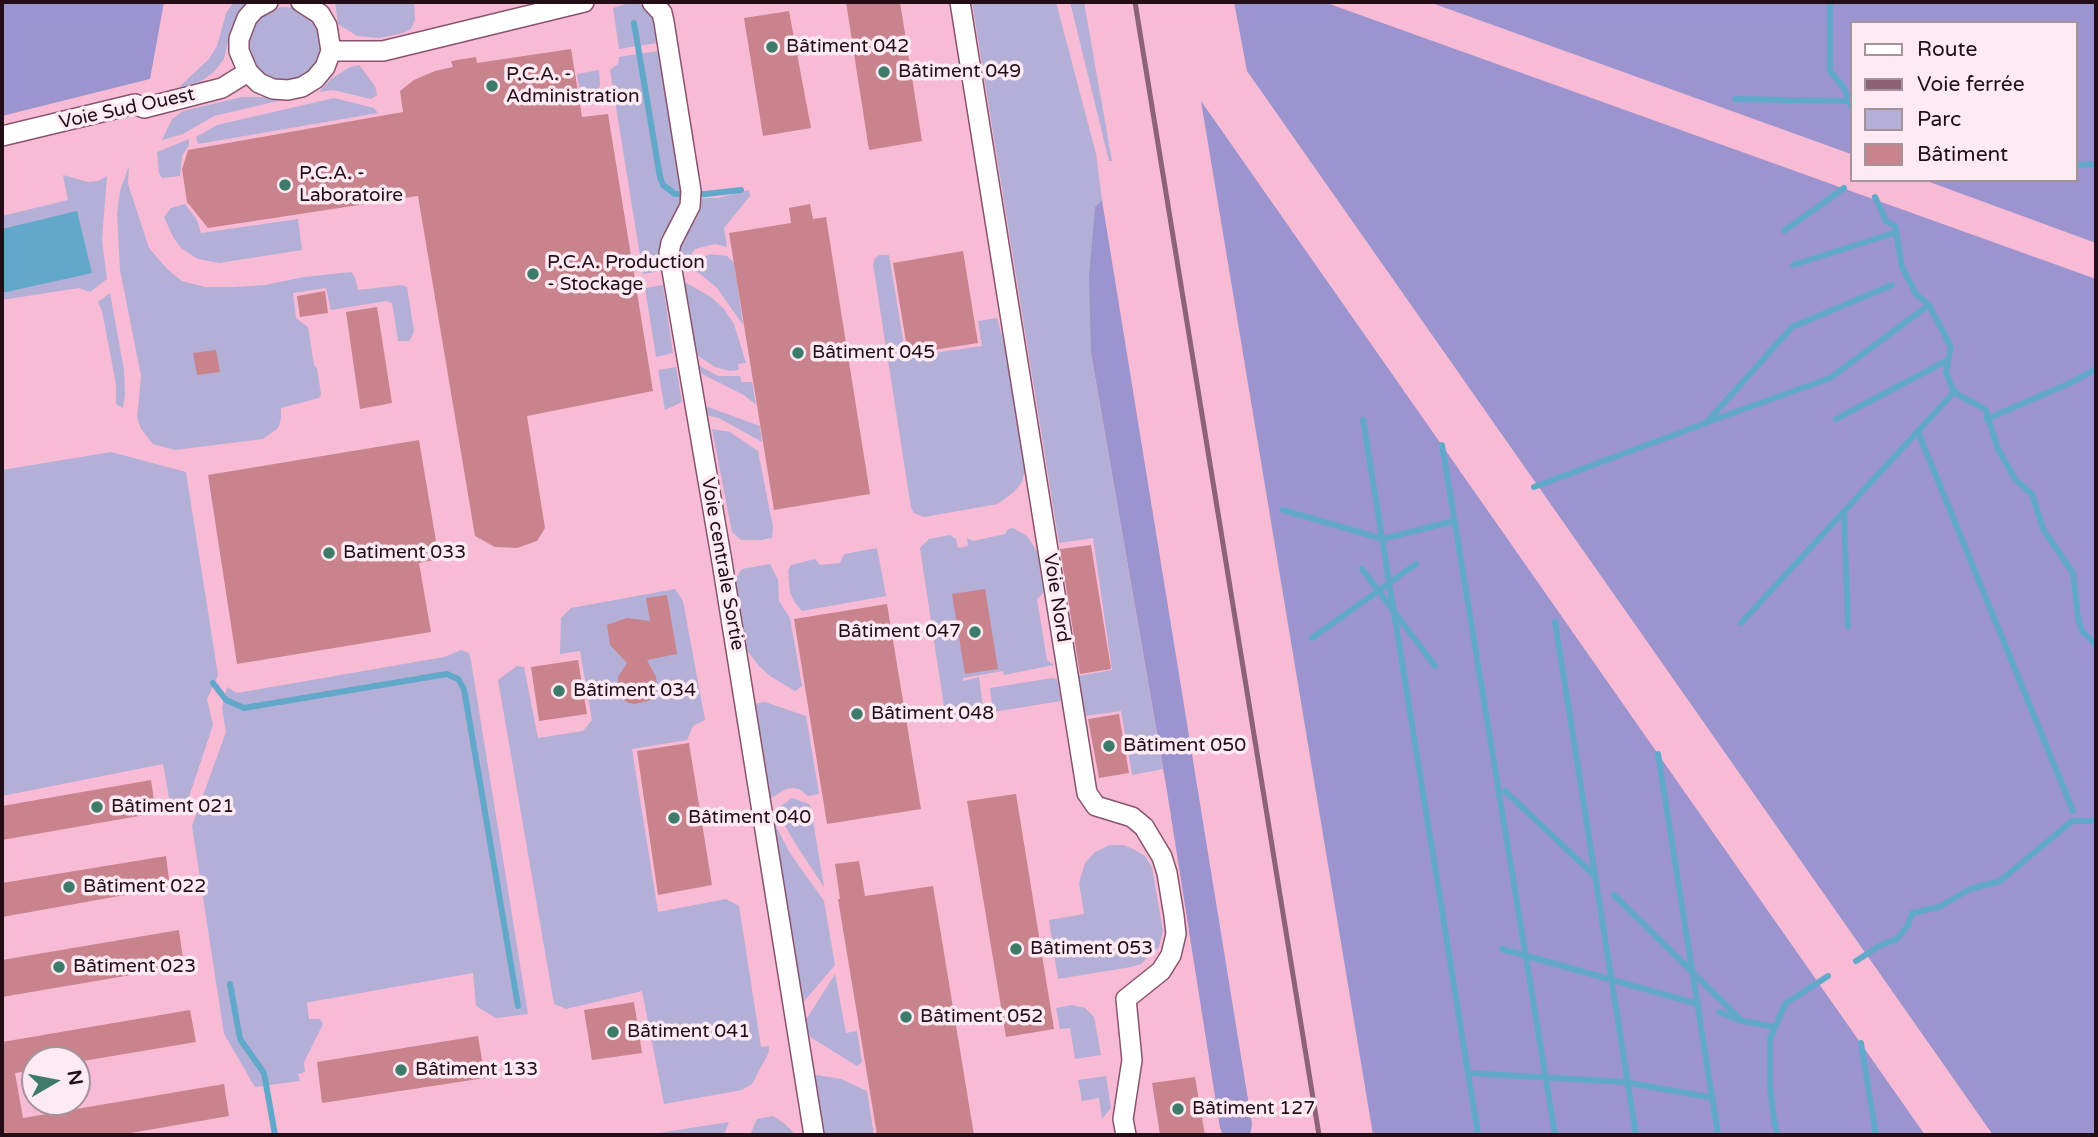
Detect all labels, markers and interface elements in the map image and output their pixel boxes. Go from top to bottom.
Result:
legend [1850,21,2077,182]
place label: Bâtiment 042 [786,36,909,58]
text: Route [1917,37,1977,62]
marker: Bâtiment 042 [764,39,780,55]
place label: Bâtiment 049 [898,61,1021,83]
place label: P.C.A. - Administration [506,64,640,108]
marker: Bâtiment 049 [876,64,892,80]
text: Voie ferrée [1917,72,2025,97]
marker: P.C.A. - Administration [484,78,500,94]
street label: Voie Sud Ouest [57,83,197,135]
text: Parc [1917,107,1961,132]
text: Bâtiment [1917,142,2008,167]
place label: P.C.A. - Laboratoire [299,163,403,207]
marker: P.C.A. - Laboratoire [277,177,293,193]
place label: P.C.A. Production - Stockage [547,252,705,296]
marker: P.C.A. Production - Stockage [525,266,541,282]
place label: Bâtiment 045 [812,342,935,364]
marker: Bâtiment 045 [790,345,806,361]
street label: Voie centrale Sortie [696,476,748,652]
place label: Batiment 033 [343,542,466,564]
marker: Batiment 033 [321,545,337,561]
street label: Voie Nord [1038,552,1074,644]
place label: Bâtiment 047 [838,621,961,643]
marker: Bâtiment 047 [967,624,983,640]
place label: Bâtiment 034 [573,680,696,702]
marker: Bâtiment 034 [551,683,567,699]
place label: Bâtiment 048 [871,703,994,725]
marker: Bâtiment 048 [849,706,865,722]
place label: Bâtiment 050 [1123,735,1246,757]
marker: Bâtiment 050 [1101,738,1117,754]
place label: Bâtiment 021 [111,796,234,818]
marker: Bâtiment 021 [89,799,105,815]
place label: Bâtiment 040 [688,807,811,829]
marker: Bâtiment 040 [666,810,682,826]
place label: Bâtiment 022 [83,876,206,898]
marker: Bâtiment 022 [61,879,77,895]
place label: Bâtiment 053 [1030,938,1153,960]
marker: Bâtiment 053 [1008,941,1024,957]
place label: Bâtiment 023 [73,956,196,978]
marker: Bâtiment 023 [51,959,67,975]
place label: Bâtiment 052 [920,1006,1043,1028]
marker: Bâtiment 052 [898,1009,914,1025]
place label: Bâtiment 041 [627,1021,750,1043]
marker: Bâtiment 041 [605,1024,621,1040]
north arrow [21,1046,91,1116]
place label: Bâtiment 133 [415,1059,538,1081]
marker: Bâtiment 133 [393,1062,409,1078]
text: N [63,1068,87,1087]
place label: Bâtiment 127 [1192,1098,1315,1120]
marker: Bâtiment 127 [1170,1101,1186,1117]

